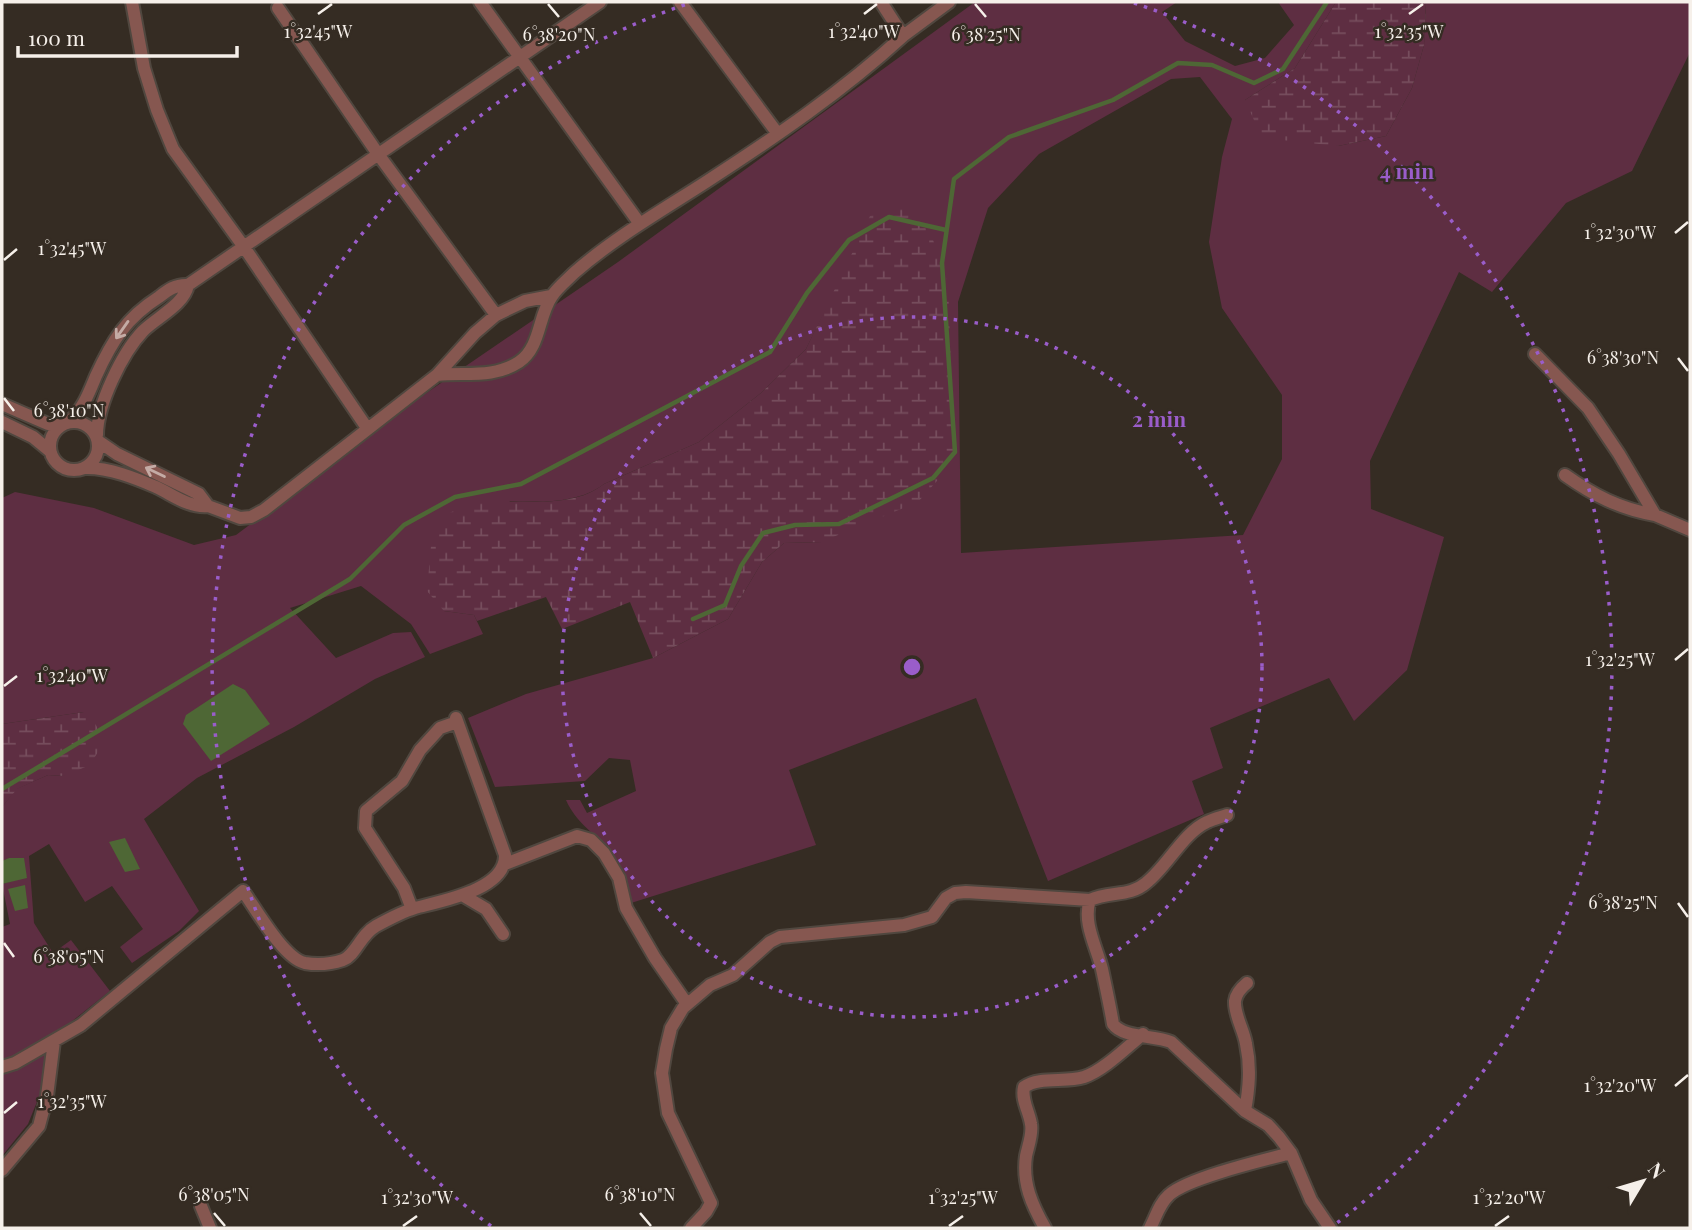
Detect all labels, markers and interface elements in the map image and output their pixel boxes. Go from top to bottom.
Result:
scale bar [18,14,236,58]
text: 1°32'45"W [284,19,353,43]
text: 1°32'40"W [828,19,900,43]
text: 1°32'35"W [1374,19,1444,43]
text: 6°38'20"N [523,22,596,46]
text: 6°38'25"N [951,22,1021,46]
text: 100 m [28,23,85,51]
text: 4 min [1380,156,1434,184]
text: 1°32'30"W [1584,220,1657,244]
text: 1°32'45"W [38,236,107,260]
one-way arrow [115,320,129,339]
text: 6°38'30"N [1587,345,1659,369]
text: 6°38'10"N [34,398,105,422]
text: 2 min [1132,404,1186,432]
one-way arrow [145,465,166,478]
text: 1°32'25"W [1585,647,1656,671]
centre of rings [900,655,924,679]
text: 1°32'40"W [36,663,108,687]
text: 6°38'25"N [1588,890,1658,914]
text: 6°38'05"N [33,944,105,968]
text: 1°32'20"W [1584,1073,1657,1097]
text: 1°32'35"W [37,1089,107,1113]
north arrow [1608,1146,1678,1216]
text: N [1643,1157,1672,1184]
text: 6°38'05"N [178,1182,250,1206]
text: 6°38'10"N [605,1182,676,1206]
text: 1°32'30"W [381,1185,454,1209]
text: 1°32'25"W [928,1185,999,1209]
text: 1°32'20"W [1473,1185,1546,1209]

